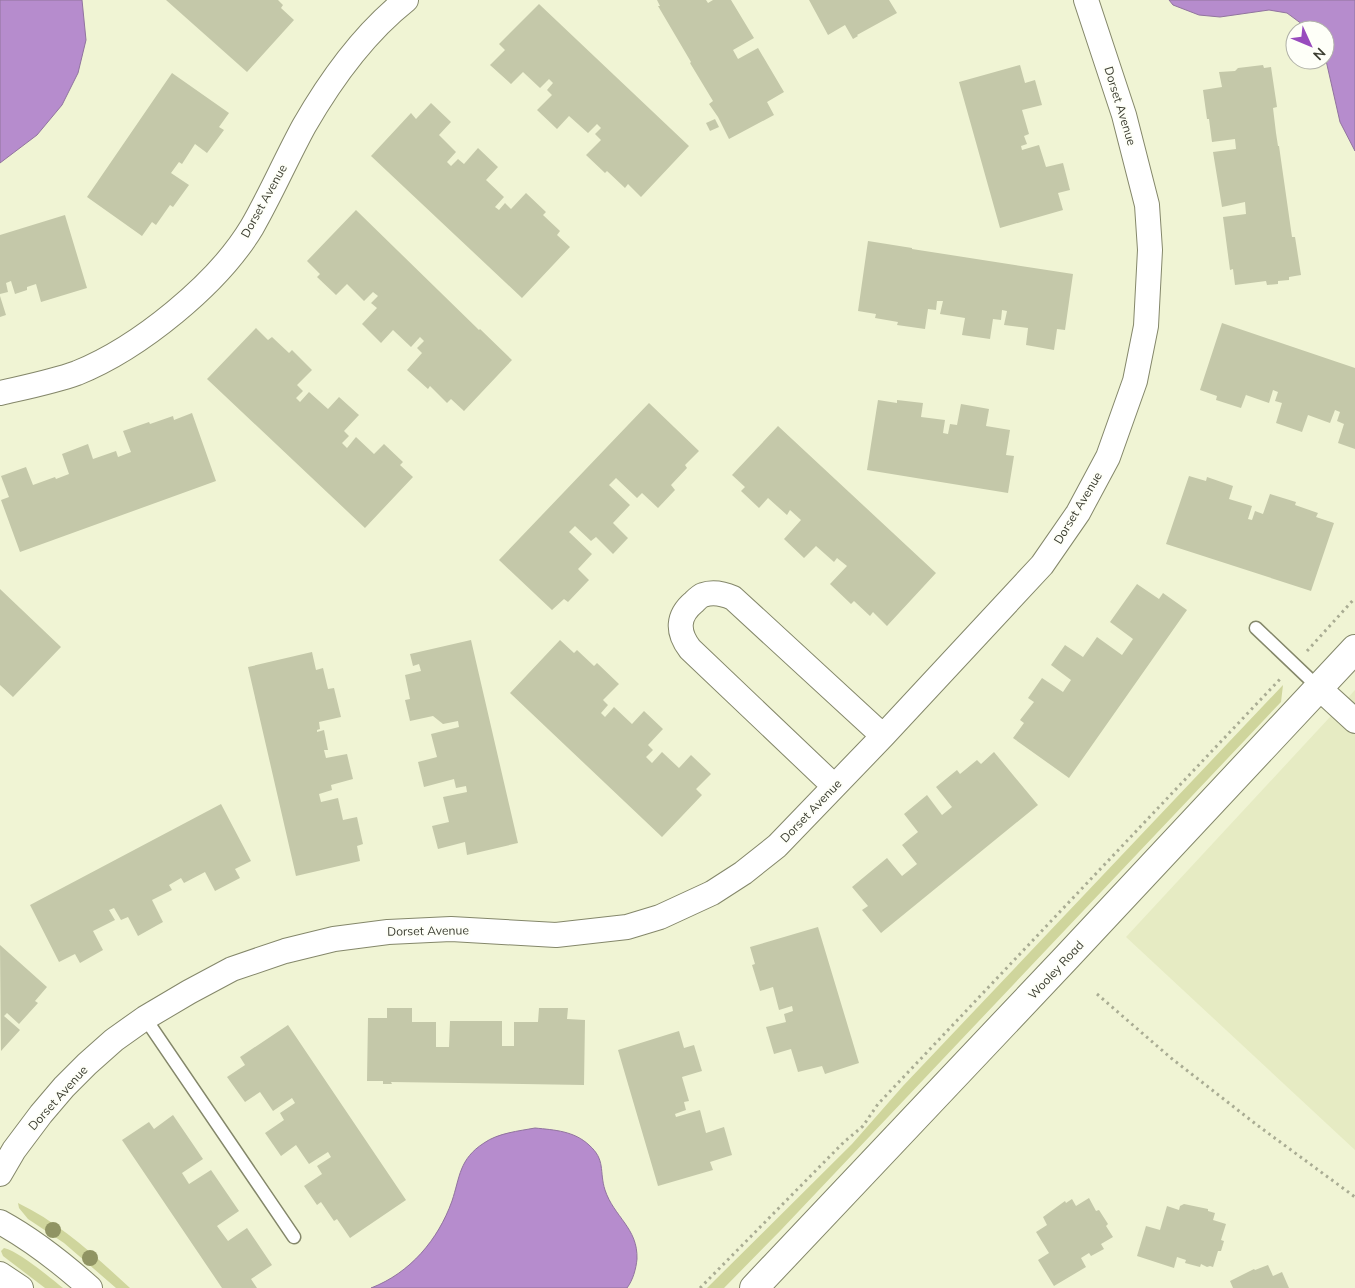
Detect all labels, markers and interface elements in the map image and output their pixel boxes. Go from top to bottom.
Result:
north arrow [1285,20,1335,70]
text: N [1309,44,1329,64]
street label: Dorset Avenue [1101,65,1140,147]
street label: Dorset Avenue [237,161,290,240]
street label: Dorset Avenue [1050,469,1105,547]
street label: Dorset Avenue [777,776,844,845]
street label: Dorset Avenue [387,922,469,939]
street label: Wooley Road [1025,937,1087,1002]
street label: Dorset Avenue [25,1062,91,1133]

